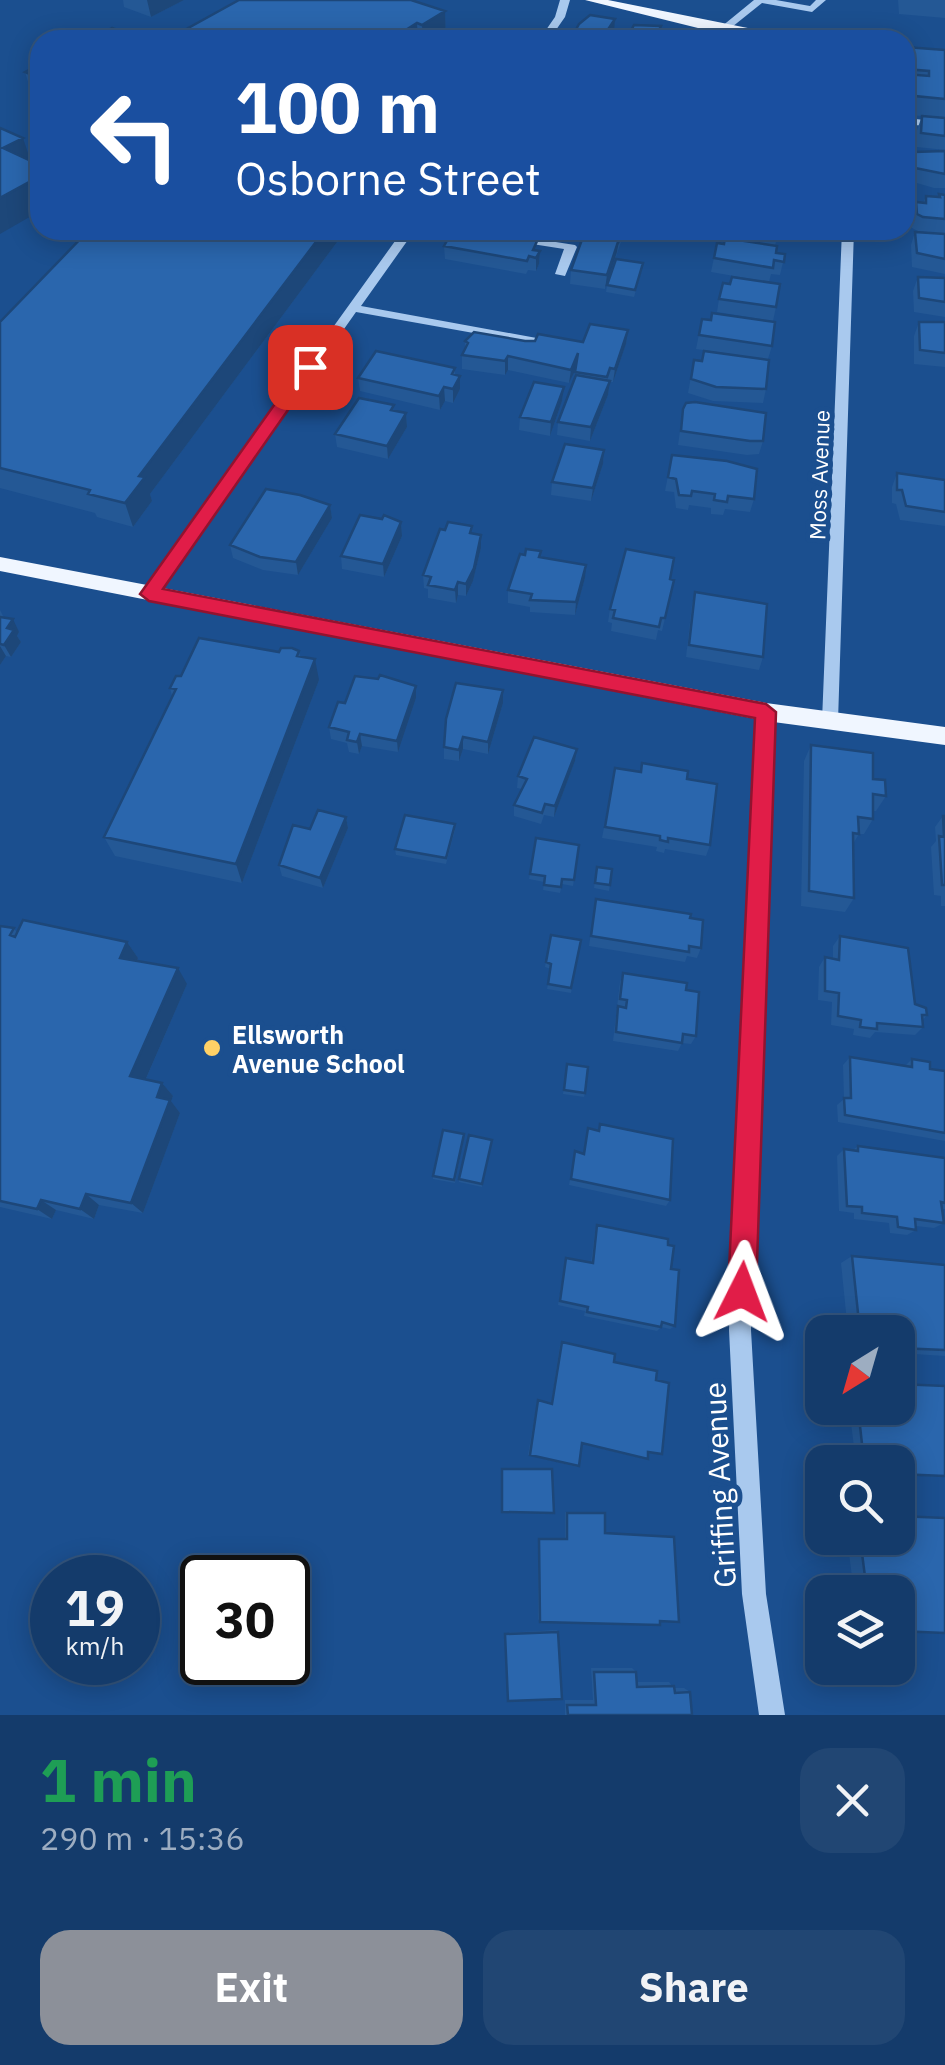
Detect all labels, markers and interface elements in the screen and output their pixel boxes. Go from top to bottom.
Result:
text: 100 m [235,61,440,152]
icon: left [70,70,200,200]
text: Osborne Street [235,149,541,207]
pin [268,325,353,410]
icon: arrive [283,340,338,395]
street label: Moss Avenue [802,409,836,541]
place label: Ellsworth Avenue School [232,1018,405,1080]
marker: Ellsworth Avenue School [201,1037,223,1059]
position arrow [690,1240,794,1344]
north arrow [805,1315,915,1425]
map controls [805,1315,915,1685]
street label: Griffing Avenue [694,1381,744,1589]
button: search [805,1445,915,1555]
speed limit sign: 30 [180,1555,310,1685]
text: 19 [65,1575,125,1640]
button: layers [805,1575,915,1685]
text: km/h [66,1629,124,1662]
text: 1 min [40,1740,197,1819]
button: close [800,1748,905,1853]
text: 290 m · 15:36 [40,1817,245,1859]
button: Exit [40,1930,463,2045]
button: Share [483,1930,905,2045]

